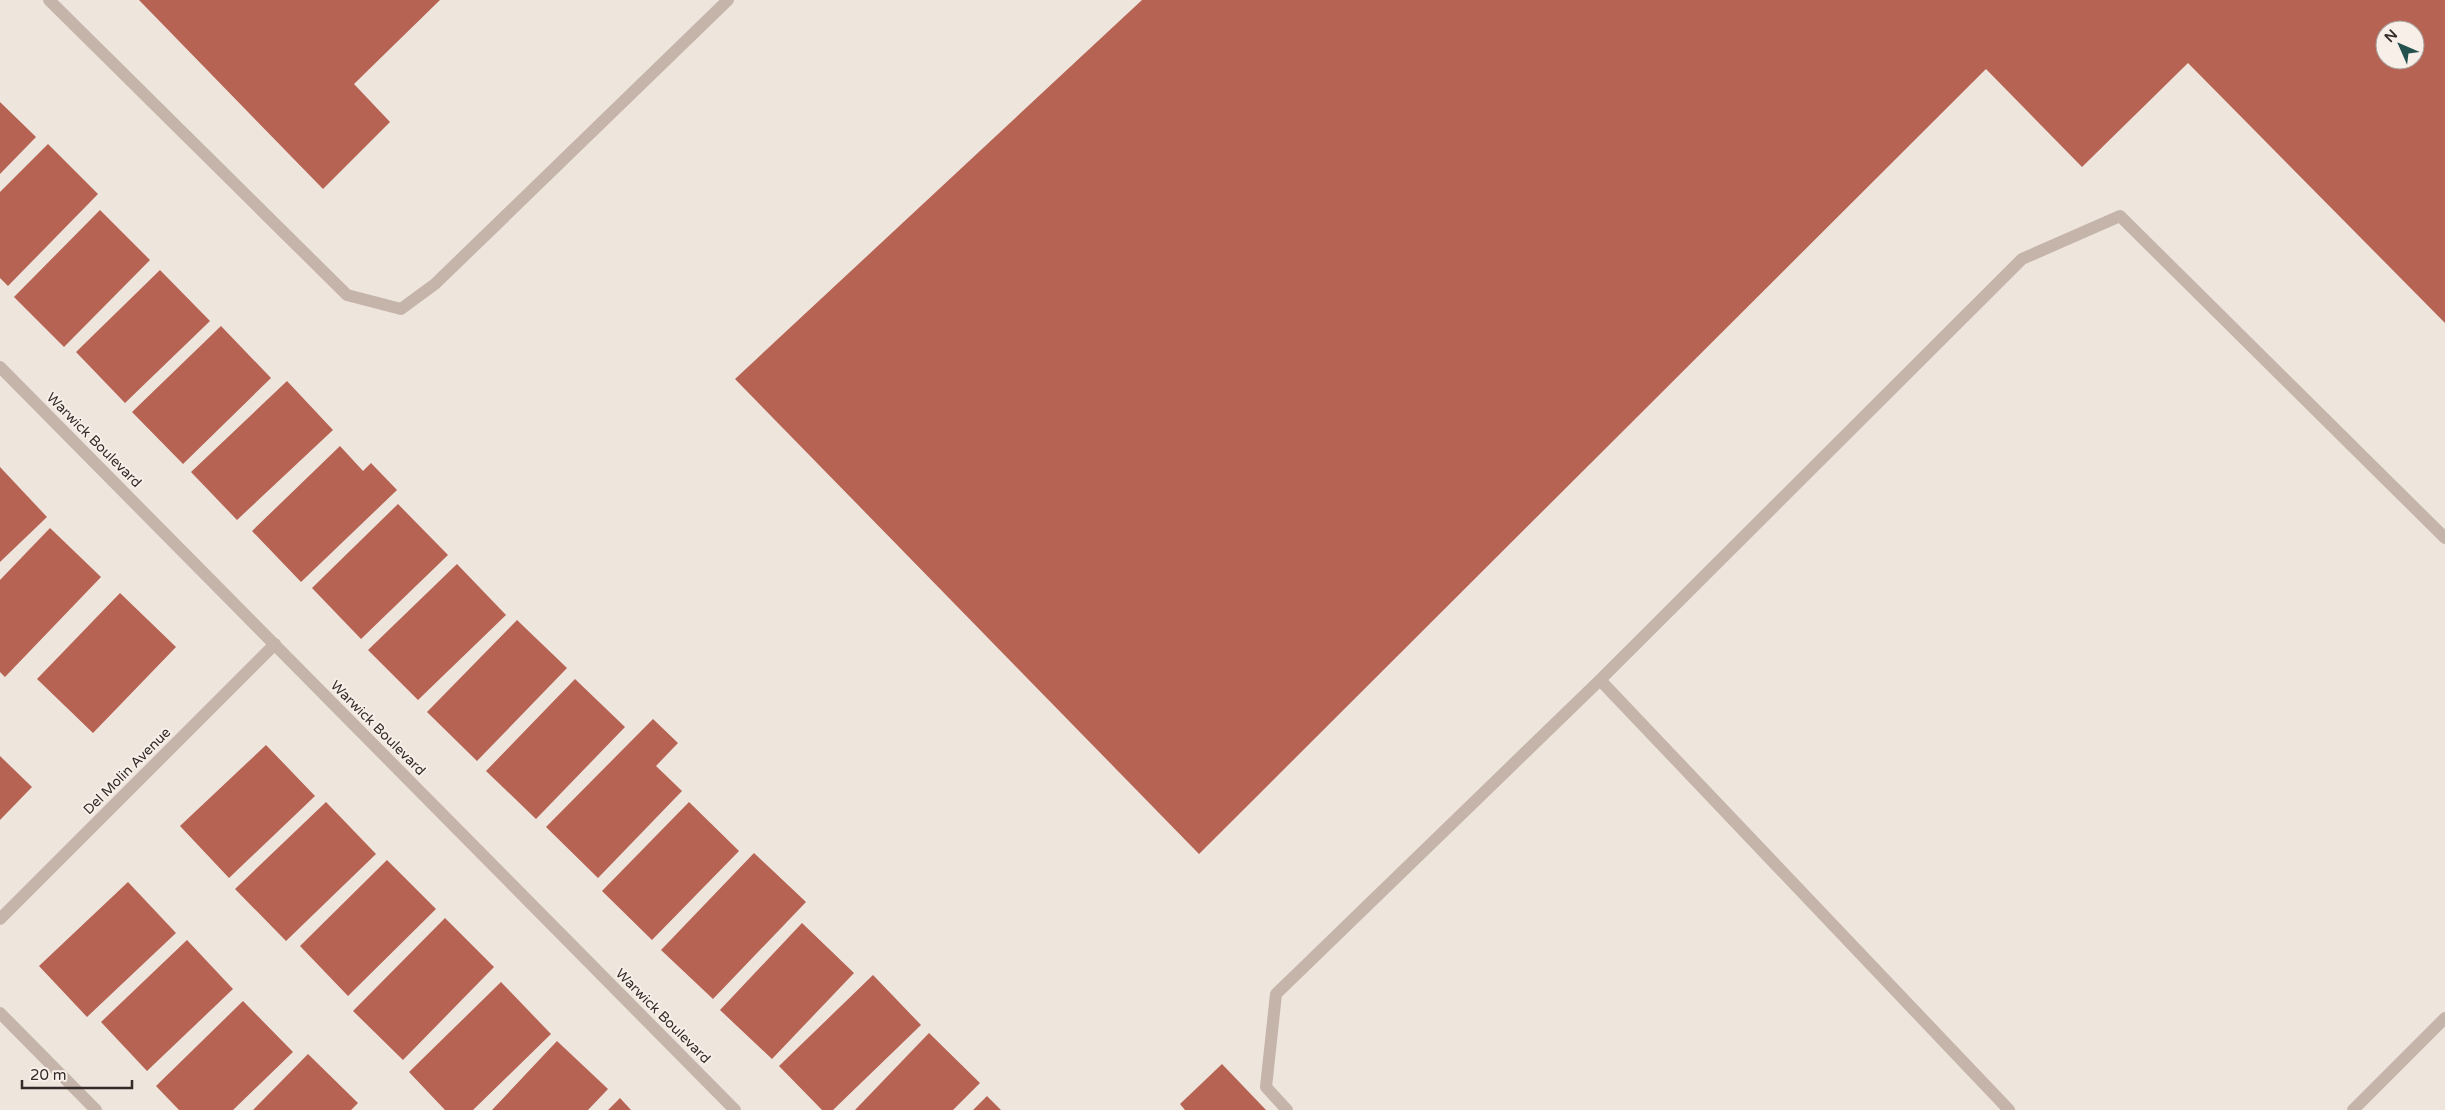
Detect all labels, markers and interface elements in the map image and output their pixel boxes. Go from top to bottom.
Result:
north arrow [2375,20,2425,70]
text: N [2381,26,2401,46]
street label: Warwick Boulevard [43,389,145,491]
street label: Warwick Boulevard [327,677,429,779]
street label: Del Molin Avenue [80,724,174,818]
street label: Warwick Boulevard [612,965,714,1067]
scale bar [22,1058,132,1090]
text: 20 m [30,1066,67,1084]

